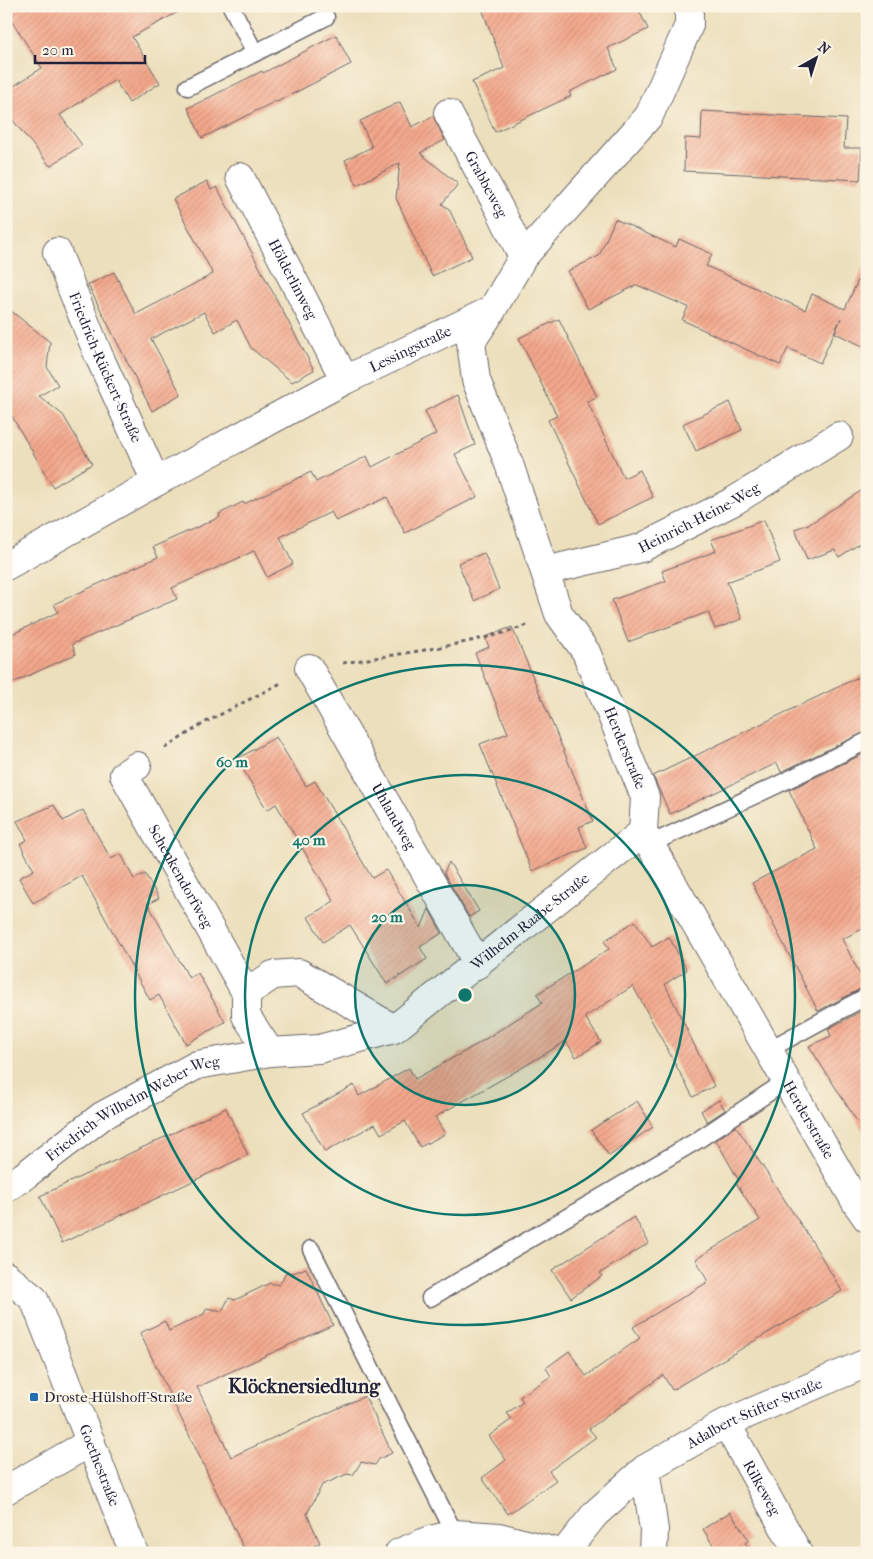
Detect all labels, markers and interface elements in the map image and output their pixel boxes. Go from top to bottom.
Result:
scale bar [35,32,145,64]
north arrow [790,32,840,82]
text: N [814,38,834,58]
text: 20 m [42,41,74,59]
street label: Grabbeweg [461,148,512,222]
street label: Hölderlinweg [265,236,322,323]
street label: Friedrich-Rückert-Straße [65,289,146,446]
street label: Lessingstraße [366,321,455,376]
street label: Heinrich-Heine-Weg [635,478,764,557]
street label: Herderstraße [600,704,650,792]
text: 60 m [216,753,249,771]
street label: Uhlandweg [368,780,420,854]
street label: Schenkendorfweg [145,821,217,932]
text: 40 m [292,831,326,849]
street label: Wilhelm-Raabe-Straße [466,869,593,974]
text: 20 m [371,908,403,926]
centre of rings [456,986,474,1004]
street label: Friedrich-Wilhelm-Weber-Weg [42,1052,222,1165]
street label: Herderstraße [779,1077,838,1162]
street label: Adalbert-Stifter-Straße [682,1374,825,1453]
district label: Klöcknersiedlung [228,1375,381,1398]
place label: Droste-Hülshoff-Straße [44,1388,193,1406]
marker: Droste-Hülshoff-Straße [28,1391,40,1403]
street label: Goethestraße [75,1422,124,1510]
street label: Rilkeweg [739,1457,785,1519]

